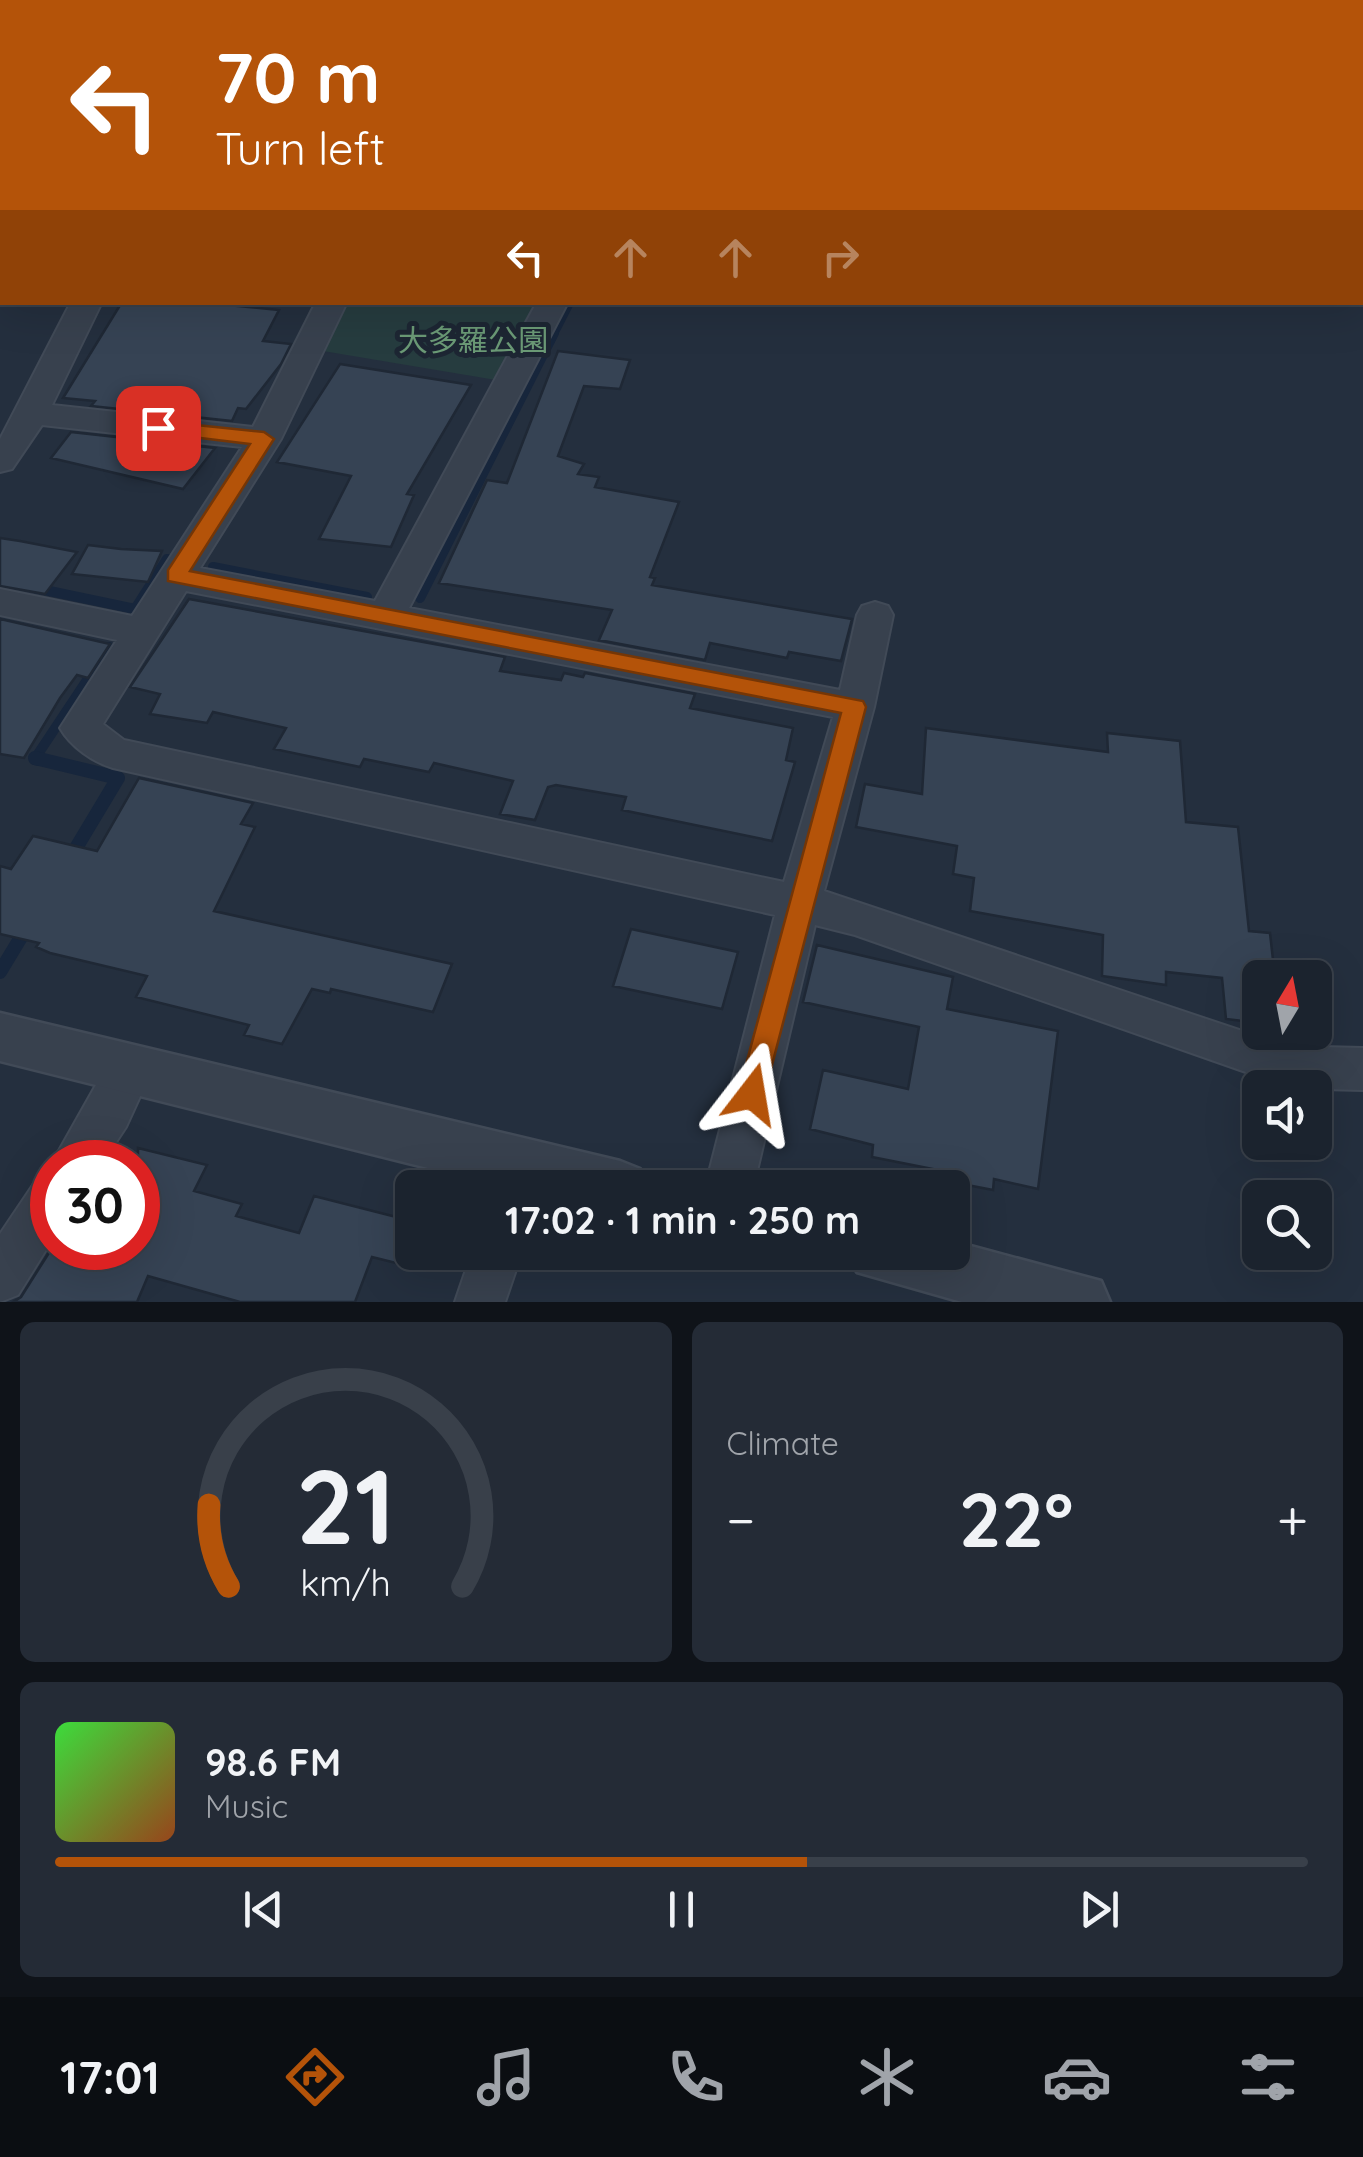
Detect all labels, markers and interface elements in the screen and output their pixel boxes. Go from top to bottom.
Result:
text: 70 m [215,33,381,121]
icon: left [50,40,180,170]
text: Turn left [215,120,385,176]
icon: left [498,230,553,285]
icon: ahead [603,230,658,285]
icon: ahead [708,230,763,285]
icon: right [813,230,868,285]
park label: 大多羅公園 [398,321,548,359]
pin [116,386,201,471]
icon: arrive [131,401,186,456]
north arrow [1242,960,1332,1050]
map controls [1242,960,1332,1270]
position arrow [700,1042,804,1146]
button: sound [1242,1070,1332,1160]
speed limit sign: 30 [30,1140,160,1270]
button: search [1242,1180,1332,1270]
text: 17:02 · 1 min · 250 m [505,1196,860,1244]
text: Climate [727,1423,839,1463]
text: 21 [296,1440,396,1570]
text: 22° [959,1472,1073,1566]
text: − [727,1485,755,1554]
text: + [1277,1485,1308,1554]
text: km/h [300,1560,391,1605]
text: 98.6 FM [205,1738,341,1786]
text: Music [205,1786,288,1826]
icon: previous [236,1882,291,1937]
icon: pause [654,1882,709,1937]
icon: next [1072,1882,1127,1937]
icon: directions [280,2042,350,2112]
icon: music [471,2042,541,2112]
icon: phone [661,2042,731,2112]
icon: climate [852,2042,922,2112]
icon: car [1042,2042,1112,2112]
icon: filters [1233,2042,1303,2112]
text: 17:01 [60,2049,160,2105]

